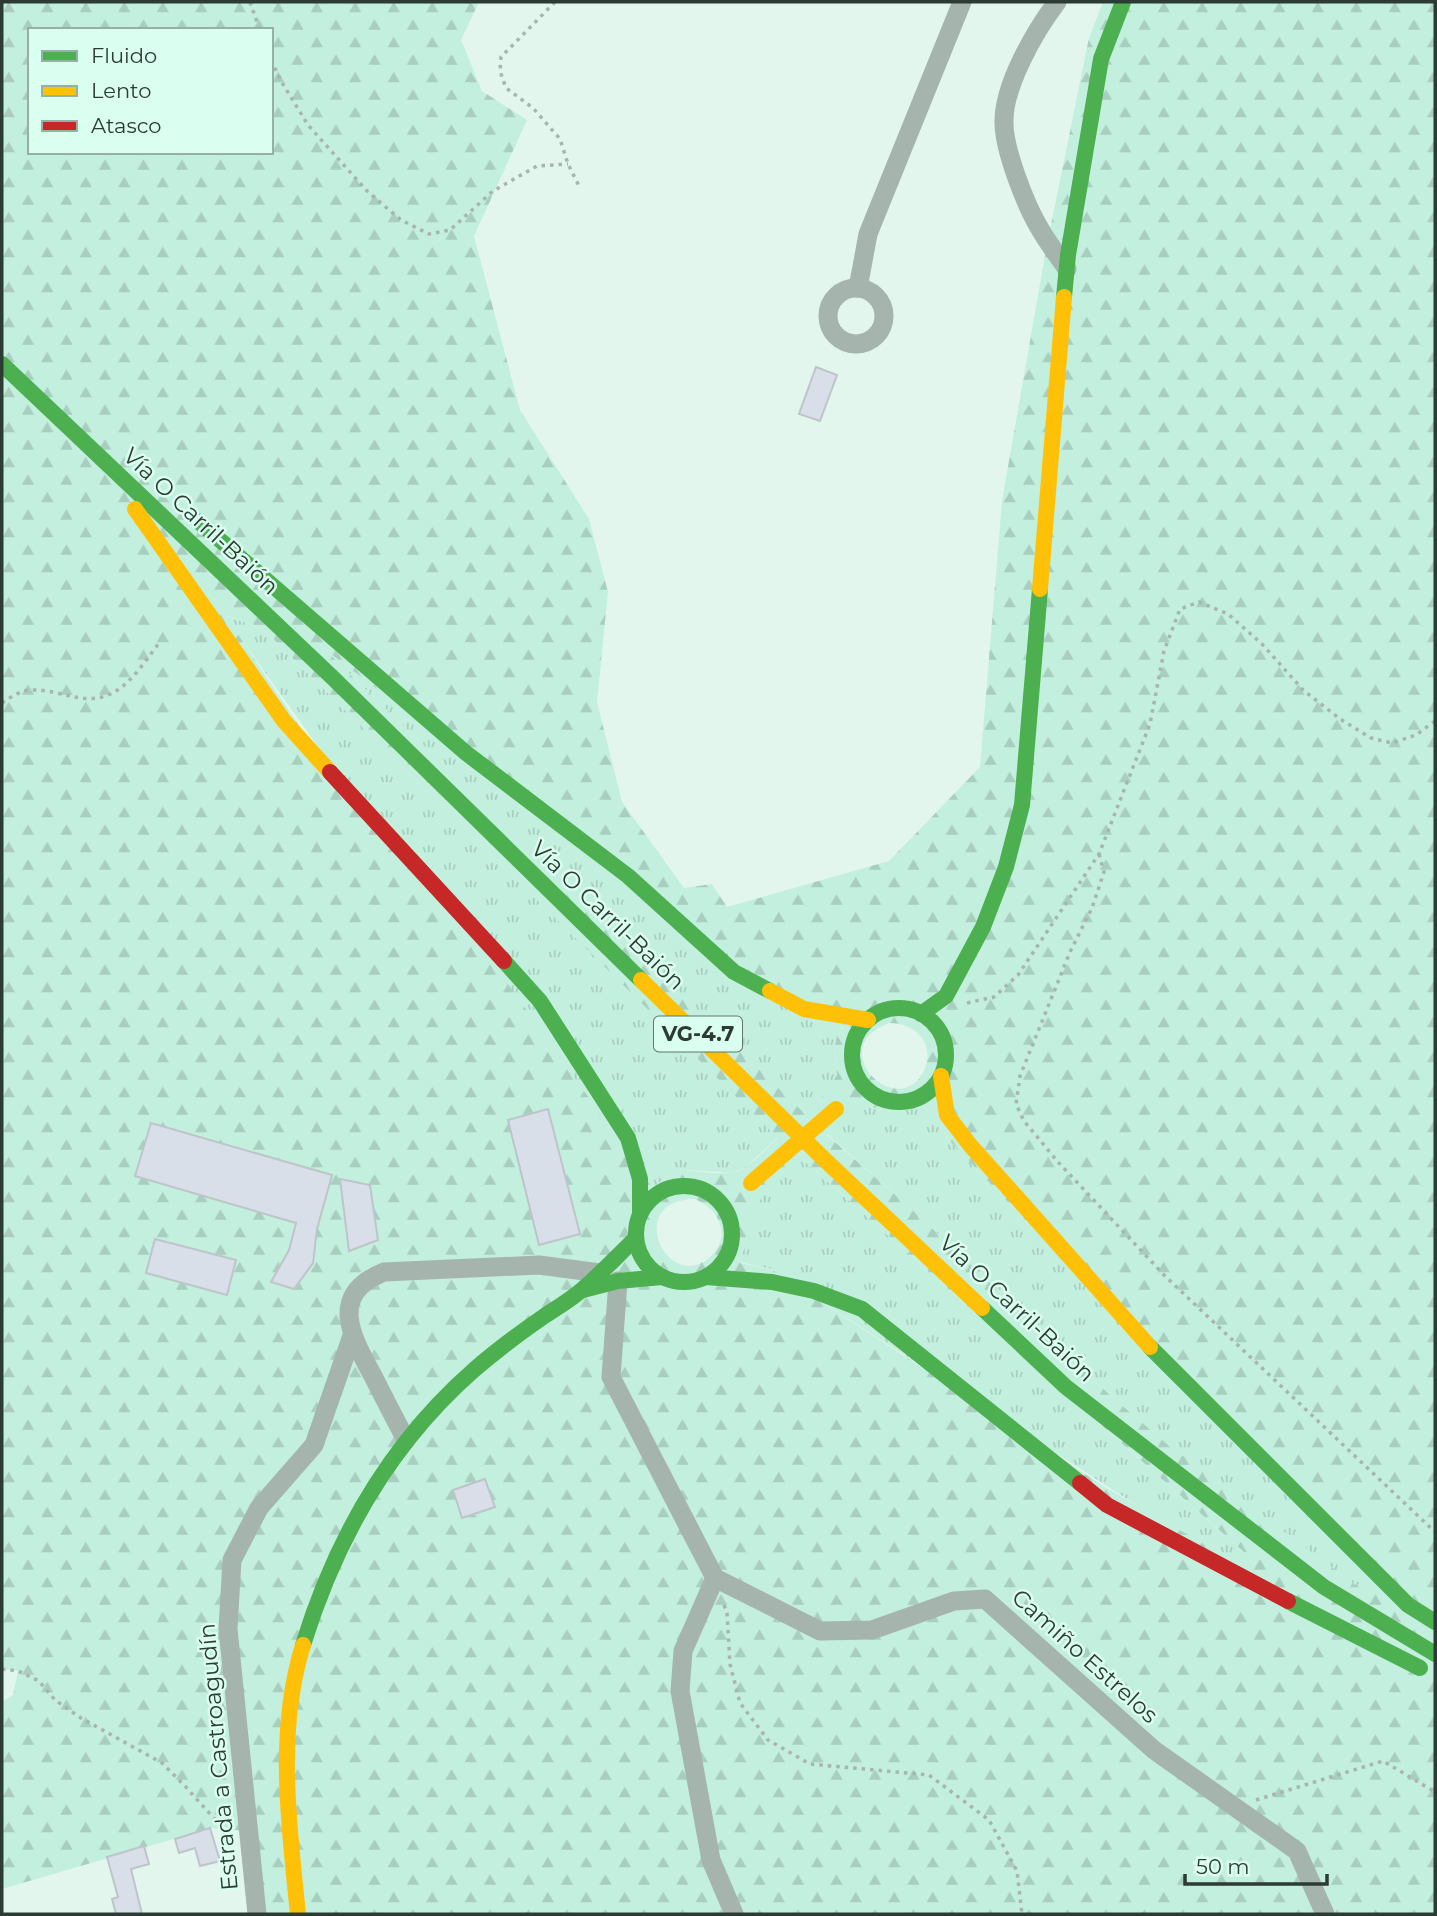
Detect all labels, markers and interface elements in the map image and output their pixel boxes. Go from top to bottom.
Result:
legend [28,28,273,154]
text: Fluido [91,43,157,68]
text: Lento [91,78,151,103]
text: Atasco [91,113,162,138]
street label: Vía O Carril-Baión [117,442,285,600]
street label: Vía O Carril-Baión [525,834,691,996]
road number: VG-4.7 [654,1016,742,1052]
street label: Vía O Carril-Baión [933,1229,1101,1387]
street label: Camiño Estrelos [1006,1583,1164,1729]
street label: Estrada a Castroagudín [192,1622,244,1892]
scale bar [1185,1842,1327,1886]
text: 50 m [1196,1854,1250,1879]

